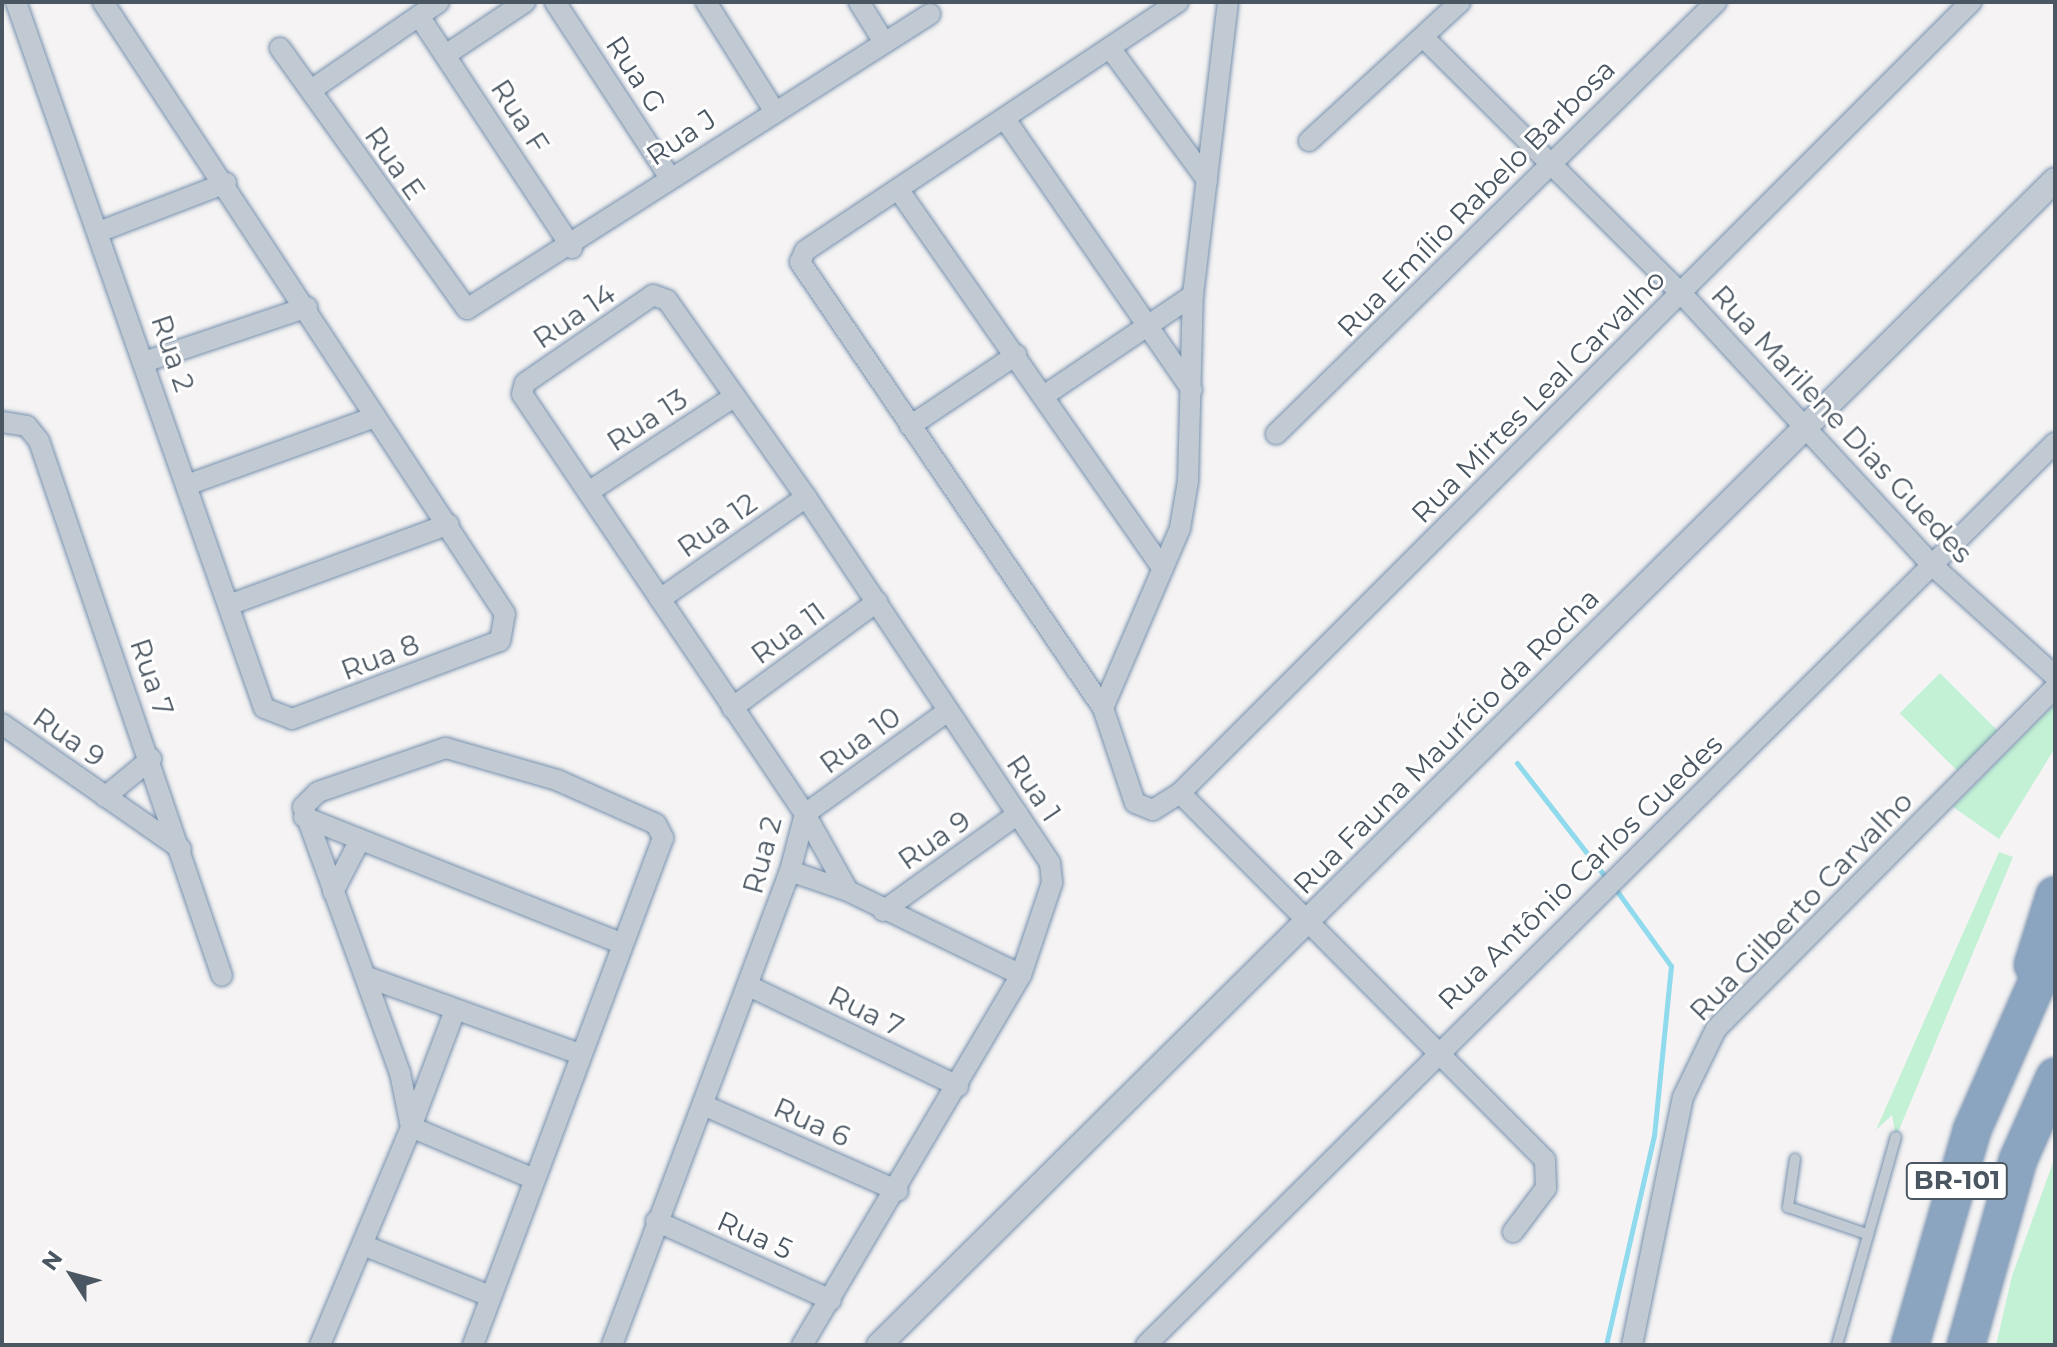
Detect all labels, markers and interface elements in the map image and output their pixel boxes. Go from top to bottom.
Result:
street label: Rua G [599,29,673,119]
street label: Rua Emílio Rabelo Barbosa [1330,52,1622,344]
street label: Rua F [484,73,556,159]
street label: Rua J [640,102,722,172]
street label: Rua E [358,120,432,206]
street label: Rua Mirtes Leal Carvalho [1404,262,1672,530]
street label: Rua 14 [527,276,621,356]
street label: Rua Marilene Dias Guedes [1704,278,1980,570]
street label: Rua 2 [144,310,202,396]
street label: Rua 13 [601,382,693,458]
street label: Rua 12 [671,486,763,564]
street label: Rua Fauna Maurício da Rocha [1286,581,1606,901]
street label: Rua 11 [744,595,832,671]
street label: Rua 8 [336,627,424,687]
street label: Rua 7 [123,634,181,720]
street label: Rua 10 [813,699,907,781]
street label: Rua 9 [27,700,111,774]
street label: Rua Antônio Carlos Guedes [1431,727,1729,1017]
street label: Rua 1 [1000,748,1068,828]
street label: Rua Gilberto Carvalho [1683,784,1919,1028]
street label: Rua 9 [892,803,976,877]
street label: Rua 2 [736,813,788,897]
street label: Rua 7 [823,978,909,1044]
street label: Rua 6 [769,1090,855,1154]
road number: BR-101 [1905,1159,2009,1203]
street label: Rua 5 [712,1204,798,1266]
north arrow [32,1235,112,1315]
text: N [36,1245,68,1276]

